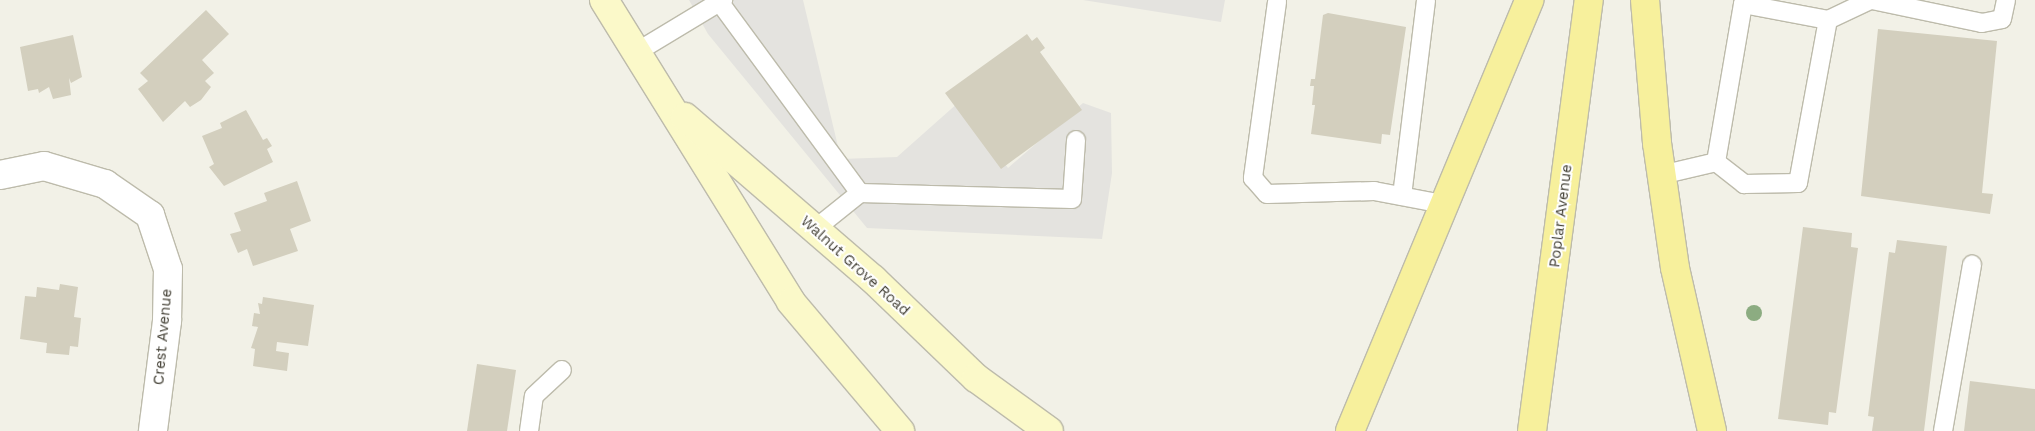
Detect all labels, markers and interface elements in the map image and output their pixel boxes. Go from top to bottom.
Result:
street label: Poplar Avenue [1546,163,1576,269]
street label: Walnut Grove Road [797,212,913,320]
street label: Crest Avenue [150,288,176,386]

